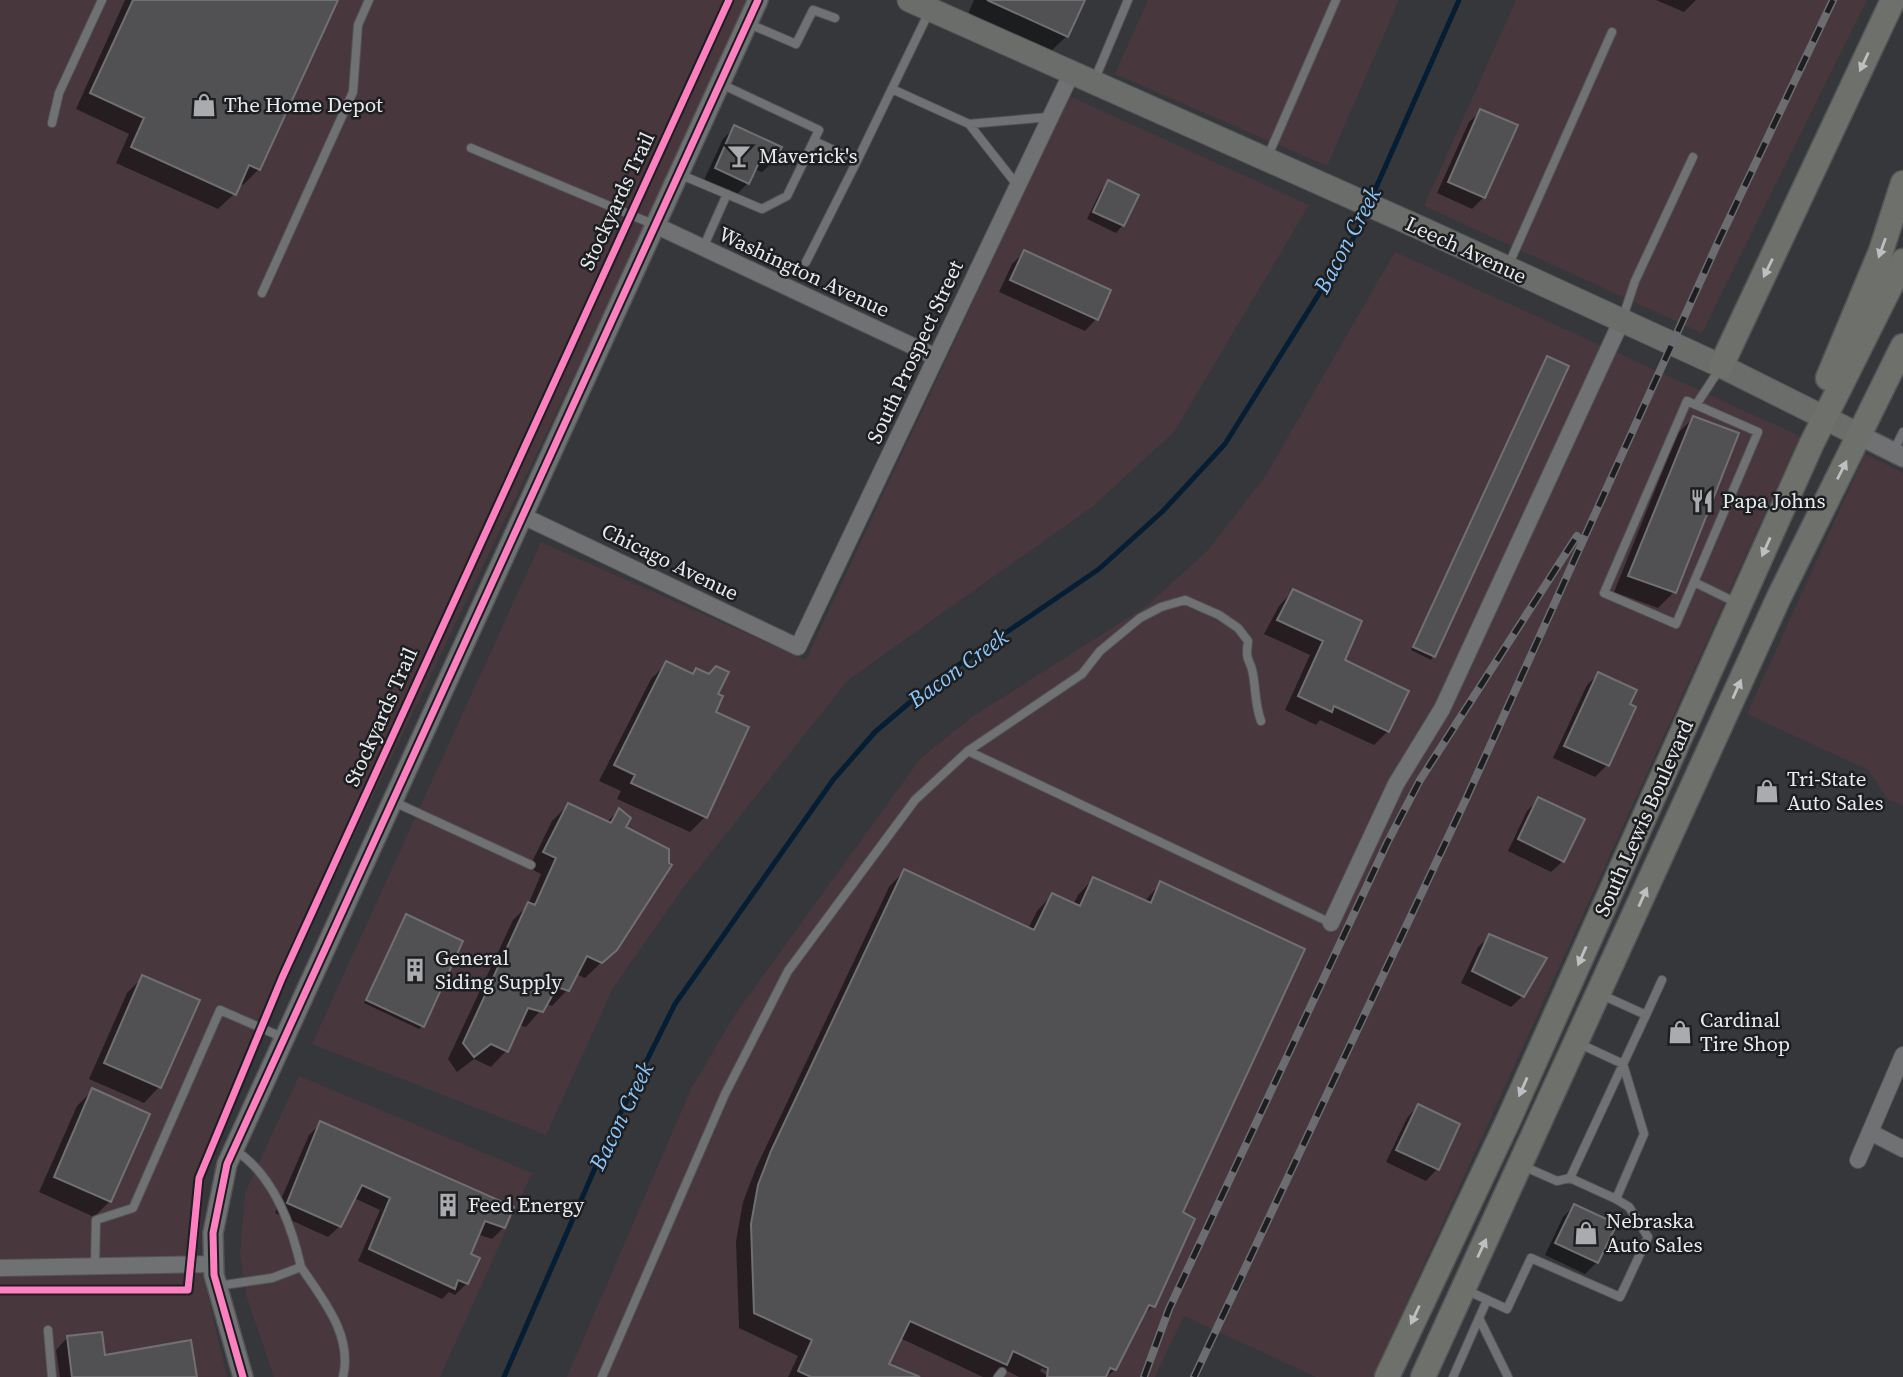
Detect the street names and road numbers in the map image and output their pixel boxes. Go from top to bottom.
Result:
street label: Stockyards Trail [572,127,661,275]
street label: Leech Avenue [1401,209,1531,290]
street label: Washington Avenue [714,219,895,324]
street label: South Prospect Street [859,255,970,448]
street label: Chicago Avenue [597,516,743,607]
street label: Stockyards Trail [337,643,424,791]
street label: South Lewis Boulevard [1587,715,1700,921]

